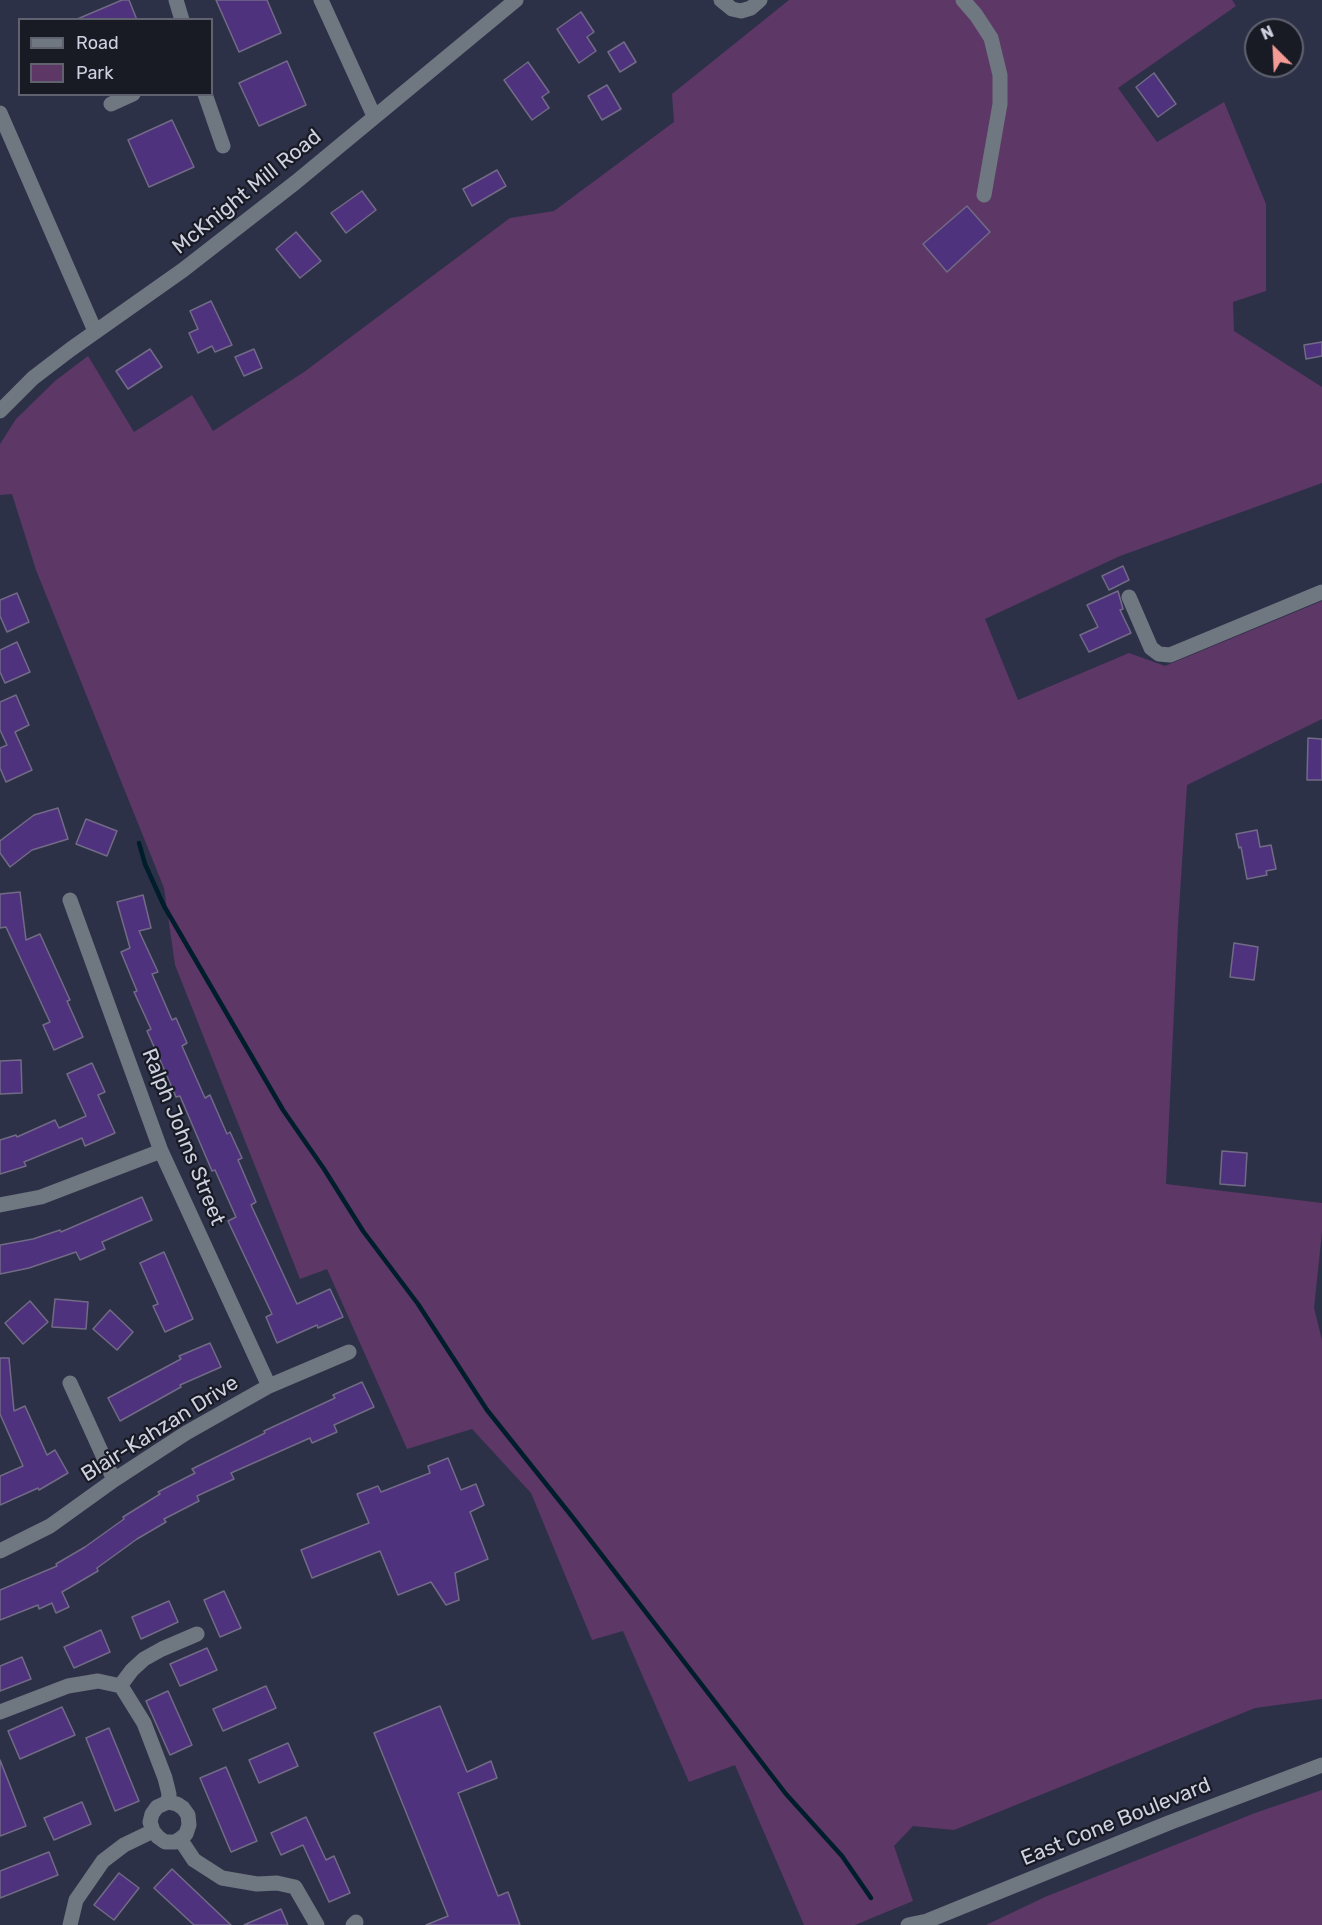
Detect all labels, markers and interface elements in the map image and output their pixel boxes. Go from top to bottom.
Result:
legend [18,18,213,96]
north arrow [1244,18,1304,78]
text: N [1258,22,1276,44]
text: Road [76,32,119,54]
text: Park [76,62,113,84]
street label: McKnight Mill Road [168,124,326,260]
street label: Ralph Johns Street [136,1045,230,1229]
street label: Blair-Kahzan Drive [77,1370,243,1488]
street label: East Cone Boulevard [1017,1772,1215,1872]

